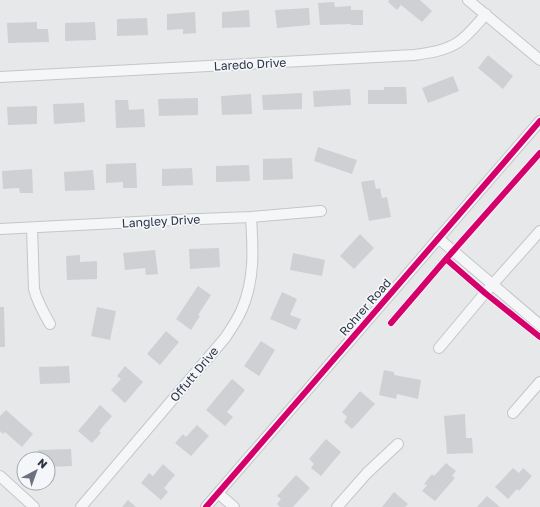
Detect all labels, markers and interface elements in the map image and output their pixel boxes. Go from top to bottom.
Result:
street label: Laredo Drive [213,55,287,73]
street label: Langley Drive [121,211,201,231]
street label: Rohrer Road [336,275,394,339]
street label: Offutt Drive [167,343,221,405]
north arrow [16,451,56,491]
text: N [35,455,50,471]

